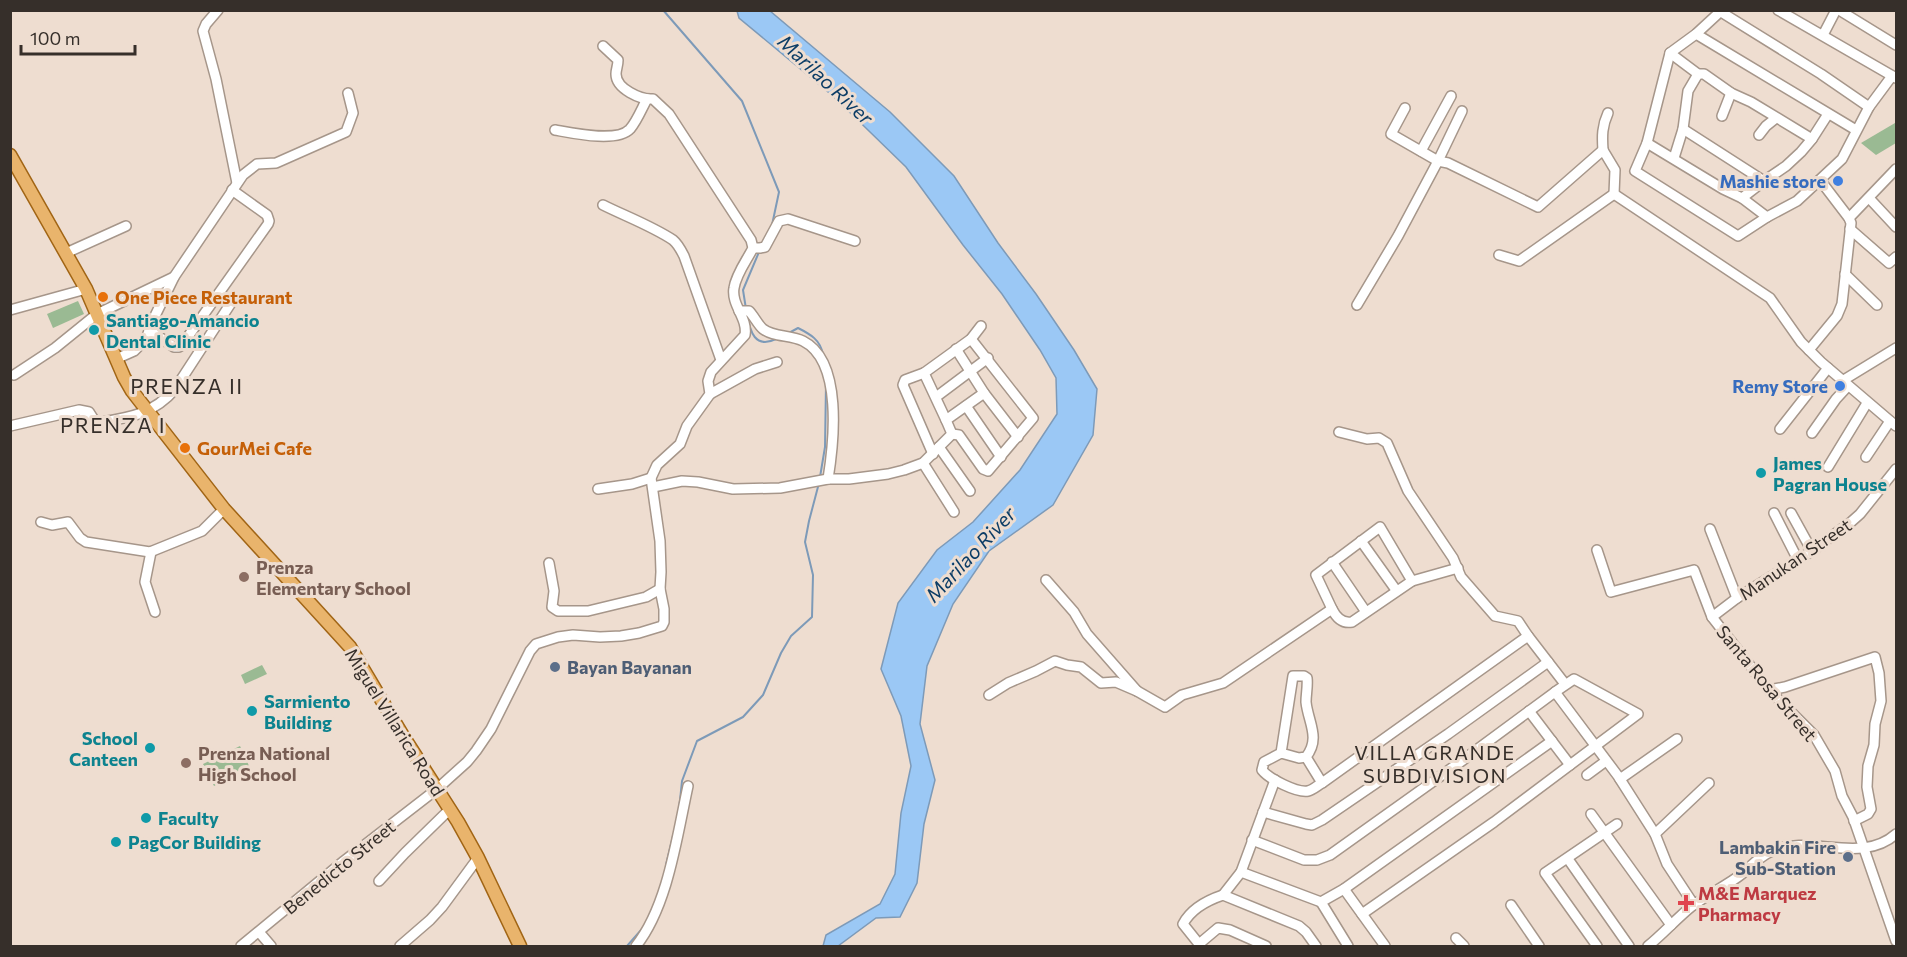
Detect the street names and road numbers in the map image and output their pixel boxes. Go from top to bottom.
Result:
street label: Manukan Street [1735,513,1855,605]
street label: Santa Rosa Street [1712,621,1822,745]
street label: Miguel Villarica Road [341,644,449,800]
street label: Benedicto Street [279,815,399,919]

